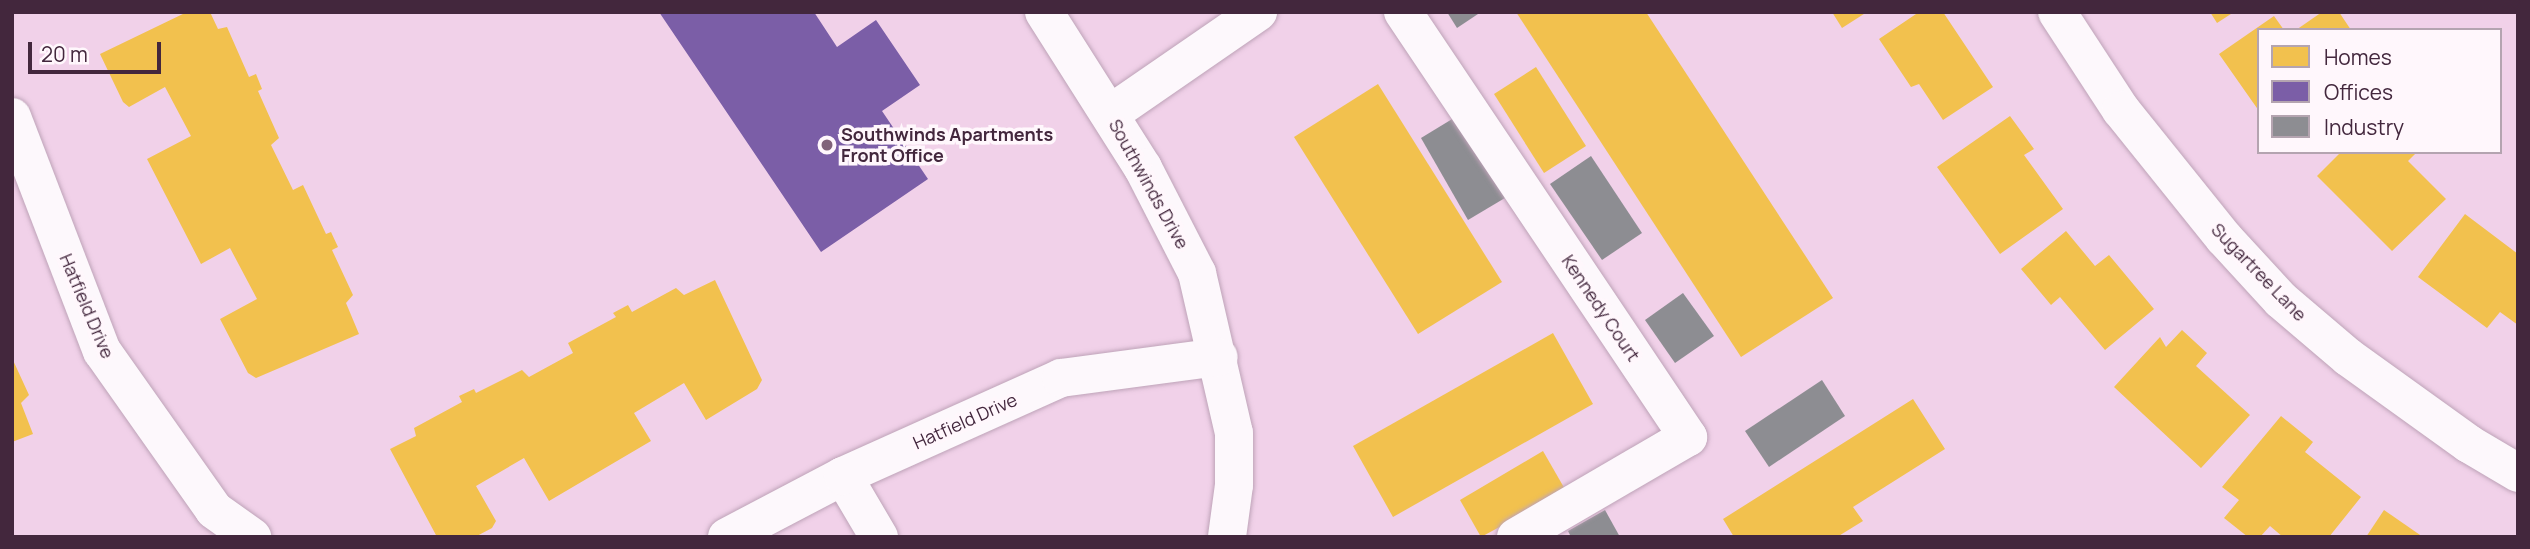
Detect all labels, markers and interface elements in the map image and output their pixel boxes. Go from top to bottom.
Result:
scale bar [32,28,164,72]
legend [2257,28,2502,154]
text: 20 m [41,40,88,68]
text: Homes [2324,43,2392,71]
text: Offices [2324,78,2393,106]
text: Industry [2324,113,2404,141]
street label: Southwinds Drive [1104,115,1194,253]
place label: Southwinds Apartments Front Office [841,124,1053,166]
marker: Southwinds Apartments Front Office [819,137,835,153]
street label: Sugartree Lane [2207,219,2311,325]
street label: Hatfield Drive [55,250,119,362]
street label: Kennedy Court [1557,251,1645,365]
street label: Hatfield Drive [910,388,1020,454]

